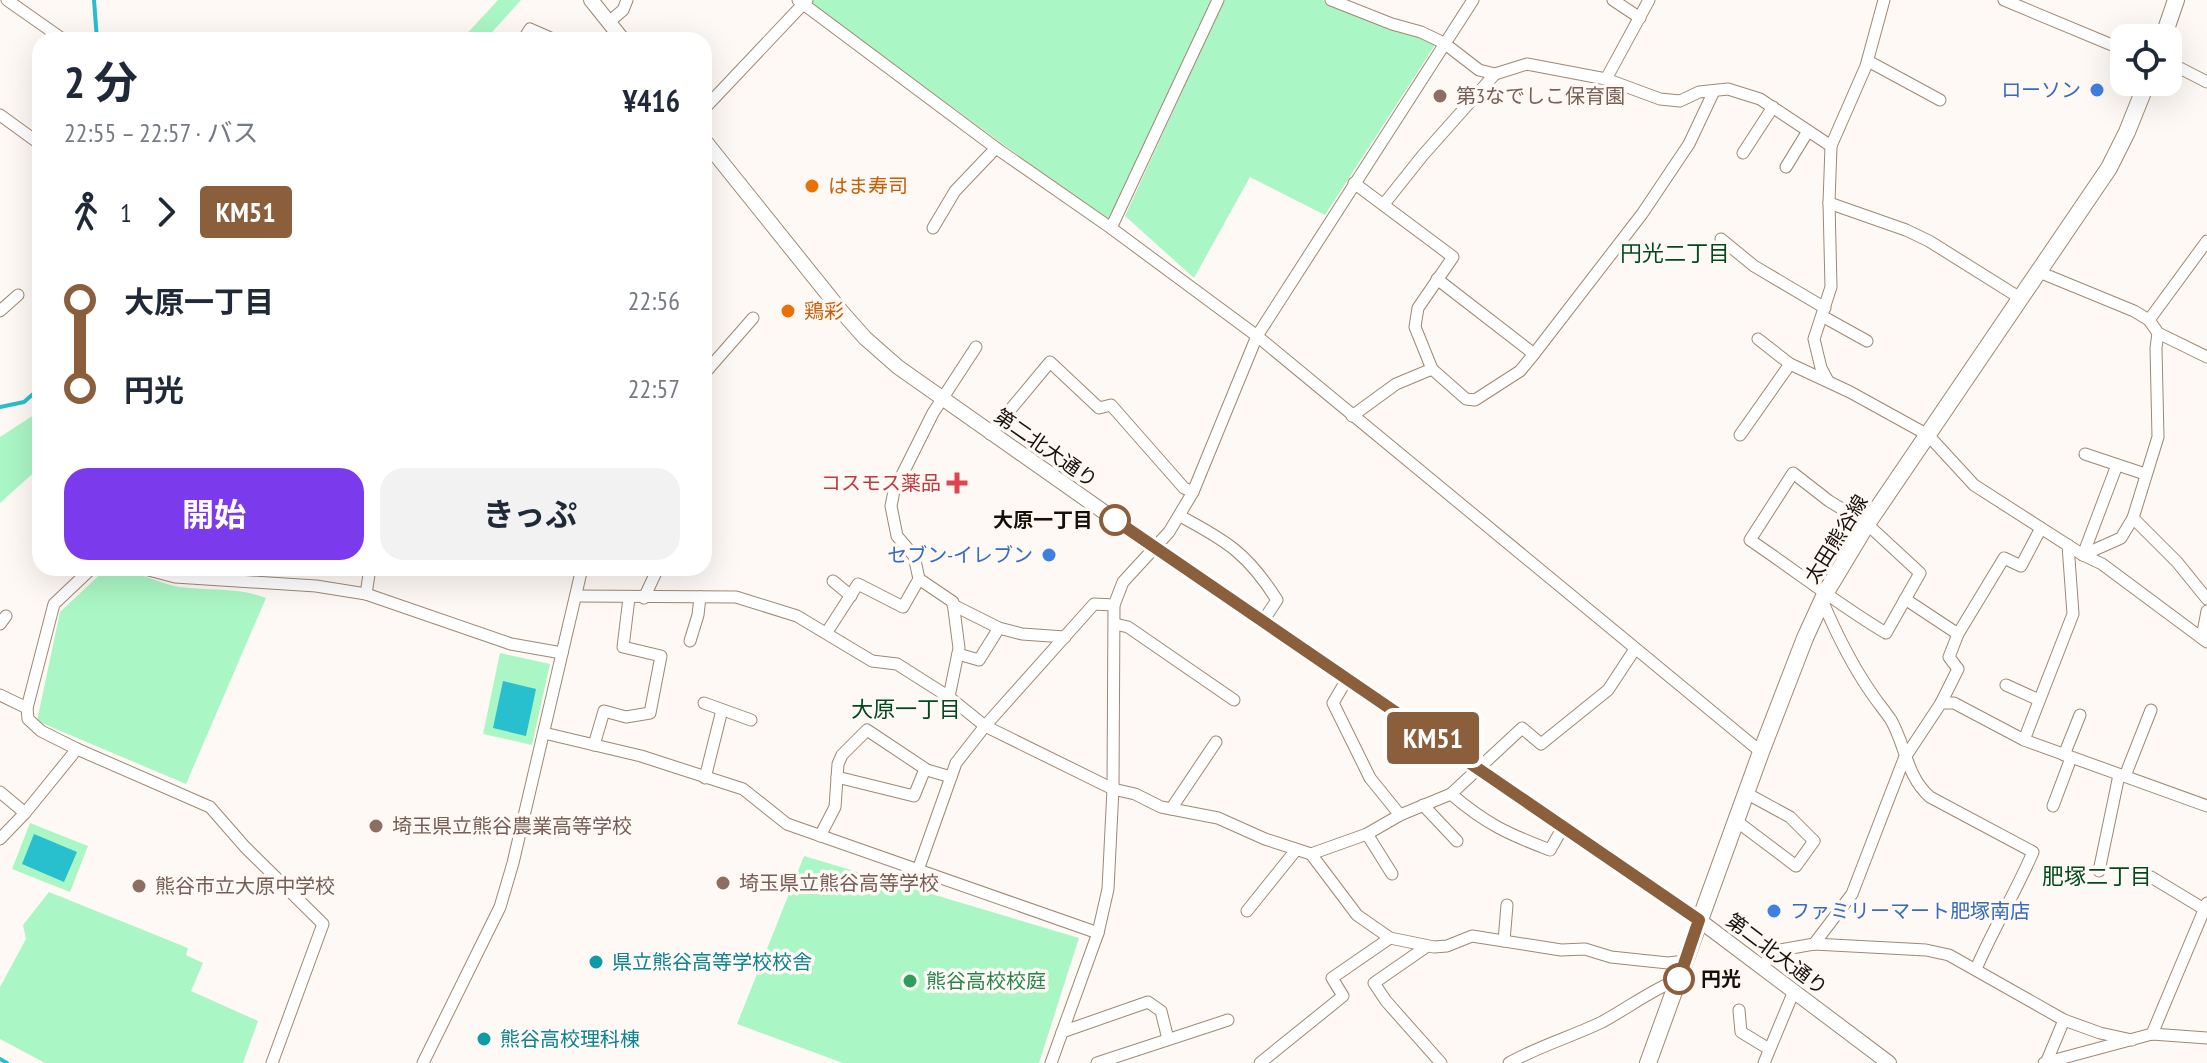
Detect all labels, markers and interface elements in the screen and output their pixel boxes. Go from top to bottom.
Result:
map controls [2110,24,2182,96]
button: locate [2110,24,2182,96]
text: 2 分 [64,53,138,110]
place label: ローソン [2001,77,2081,103]
text: ¥416 [623,81,680,120]
marker: ローソン [2088,81,2106,99]
place label: 第3なでしこ保育園 [1456,83,1625,109]
marker: 第3なでしこ保育園 [1431,87,1449,105]
text: 22:55 – 22:57 · バス [64,116,259,149]
place label: はま寿司 [828,173,908,199]
marker: はま寿司 [803,177,821,195]
icon: walk [64,190,108,234]
icon: forward [144,190,188,234]
text: KM51 [216,193,276,230]
text: 1 [120,196,132,229]
district label: 円光二丁目 [1620,239,1730,267]
text: 大原一丁目 [124,282,274,321]
text: 22:56 [628,284,680,317]
place label: 鶏彩 [804,298,844,324]
marker: 鶏彩 [779,302,797,320]
text: 円光 [124,370,184,409]
text: 22:57 [628,372,680,405]
street label: 第二北大通り [989,403,1103,493]
button: 開始 [64,468,364,560]
button: きっぷ [380,468,680,560]
place label: コスモス薬品 [821,470,941,496]
marker: コスモス薬品 [948,474,966,492]
street label: 太田熊谷線 [1798,490,1874,588]
marker: 大原一丁目 [1100,505,1130,535]
place label: 大原一丁目 [993,507,1093,533]
place label: セブン-イレブン [887,542,1033,568]
marker: セブン-イレブン [1040,546,1058,564]
district label: 大原一丁目 [851,695,961,723]
line badge: KM51 [1377,712,1489,764]
text: KM51 [1403,719,1463,756]
place label: 埼玉県立熊谷農業高等学校 [392,813,632,839]
marker: 埼玉県立熊谷農業高等学校 [367,817,385,835]
district label: 肥塚二丁目 [2042,862,2152,890]
place label: 埼玉県立熊谷高等学校 [739,870,939,896]
place label: 熊谷市立大原中学校 [155,873,335,899]
marker: 埼玉県立熊谷高等学校 [714,874,732,892]
marker: 熊谷市立大原中学校 [130,877,148,895]
place label: ファミリーマート肥塚南店 [1790,898,2030,924]
marker: ファミリーマート肥塚南店 [1765,902,1783,920]
street label: 第二北大通り [1721,908,1833,1000]
place label: 県立熊谷高等学校校舎 [612,949,812,975]
marker: 県立熊谷高等学校校舎 [587,953,605,971]
marker: 円光 [1664,964,1694,994]
place label: 円光 [1701,966,1741,992]
place label: 熊谷高校校庭 [926,968,1046,994]
marker: 熊谷高校校庭 [901,972,919,990]
place label: 熊谷高校理科棟 [500,1026,640,1052]
marker: 熊谷高校理科棟 [475,1030,493,1048]

